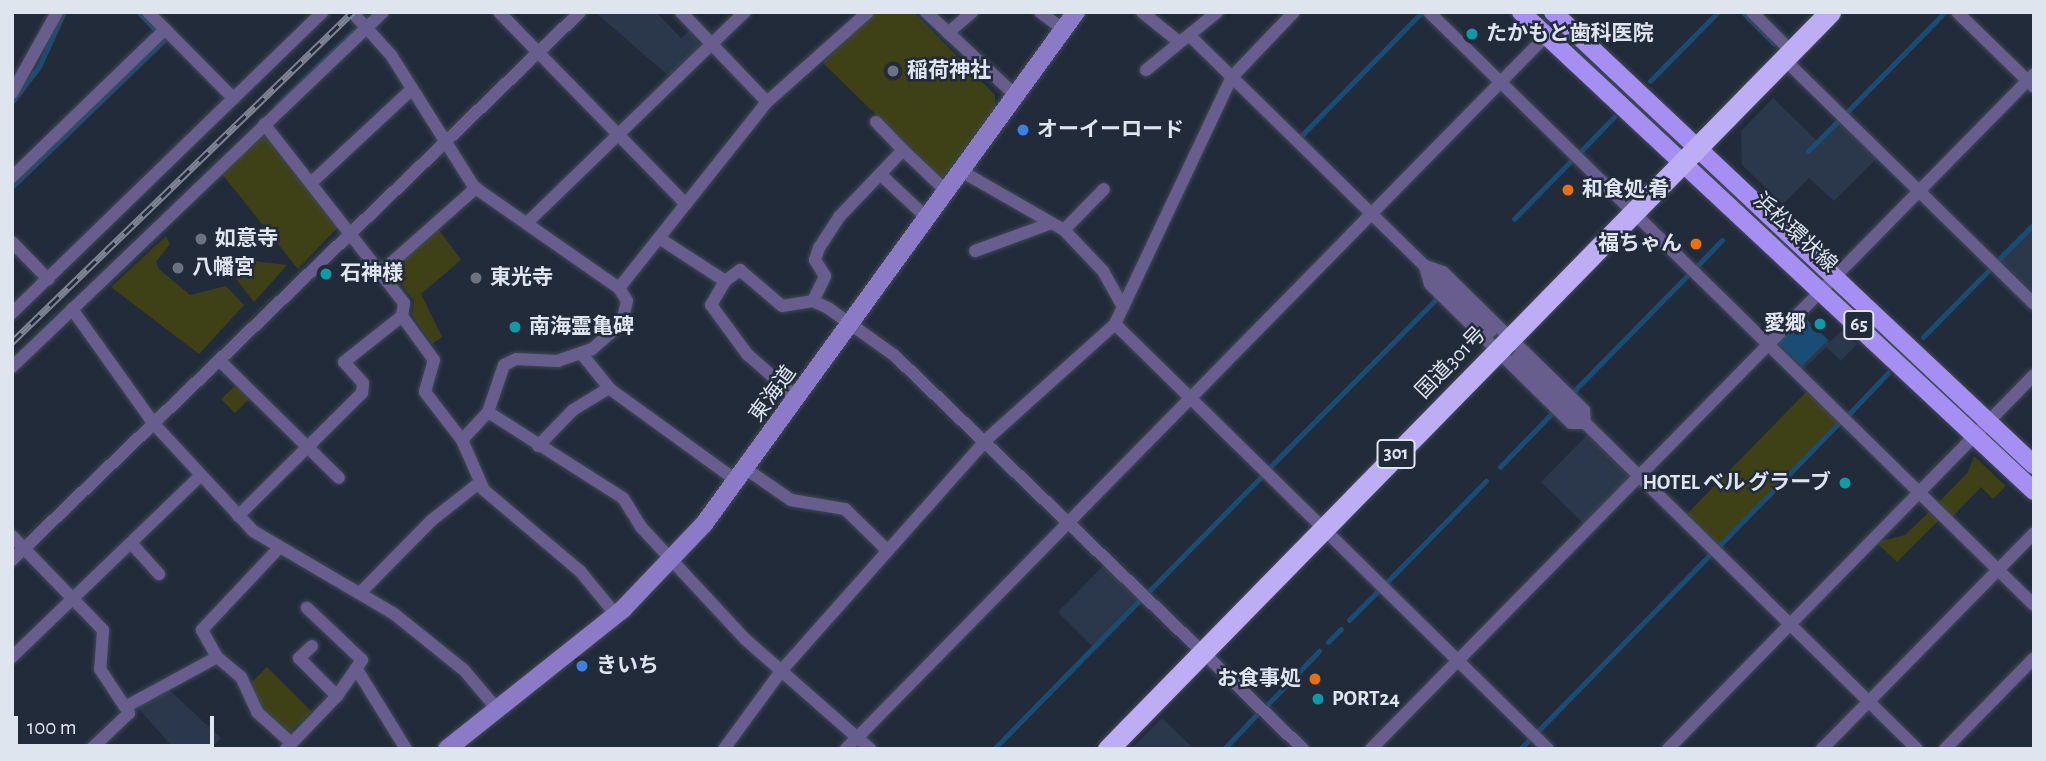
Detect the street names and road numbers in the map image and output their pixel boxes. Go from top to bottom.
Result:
street label: 浜松環状線 [1748,188,1842,278]
road number: 65 [1843,310,1875,340]
street label: 国道301号 [1411,322,1491,404]
street label: 東海道 [744,361,802,427]
road number: 301 [1375,438,1417,470]

